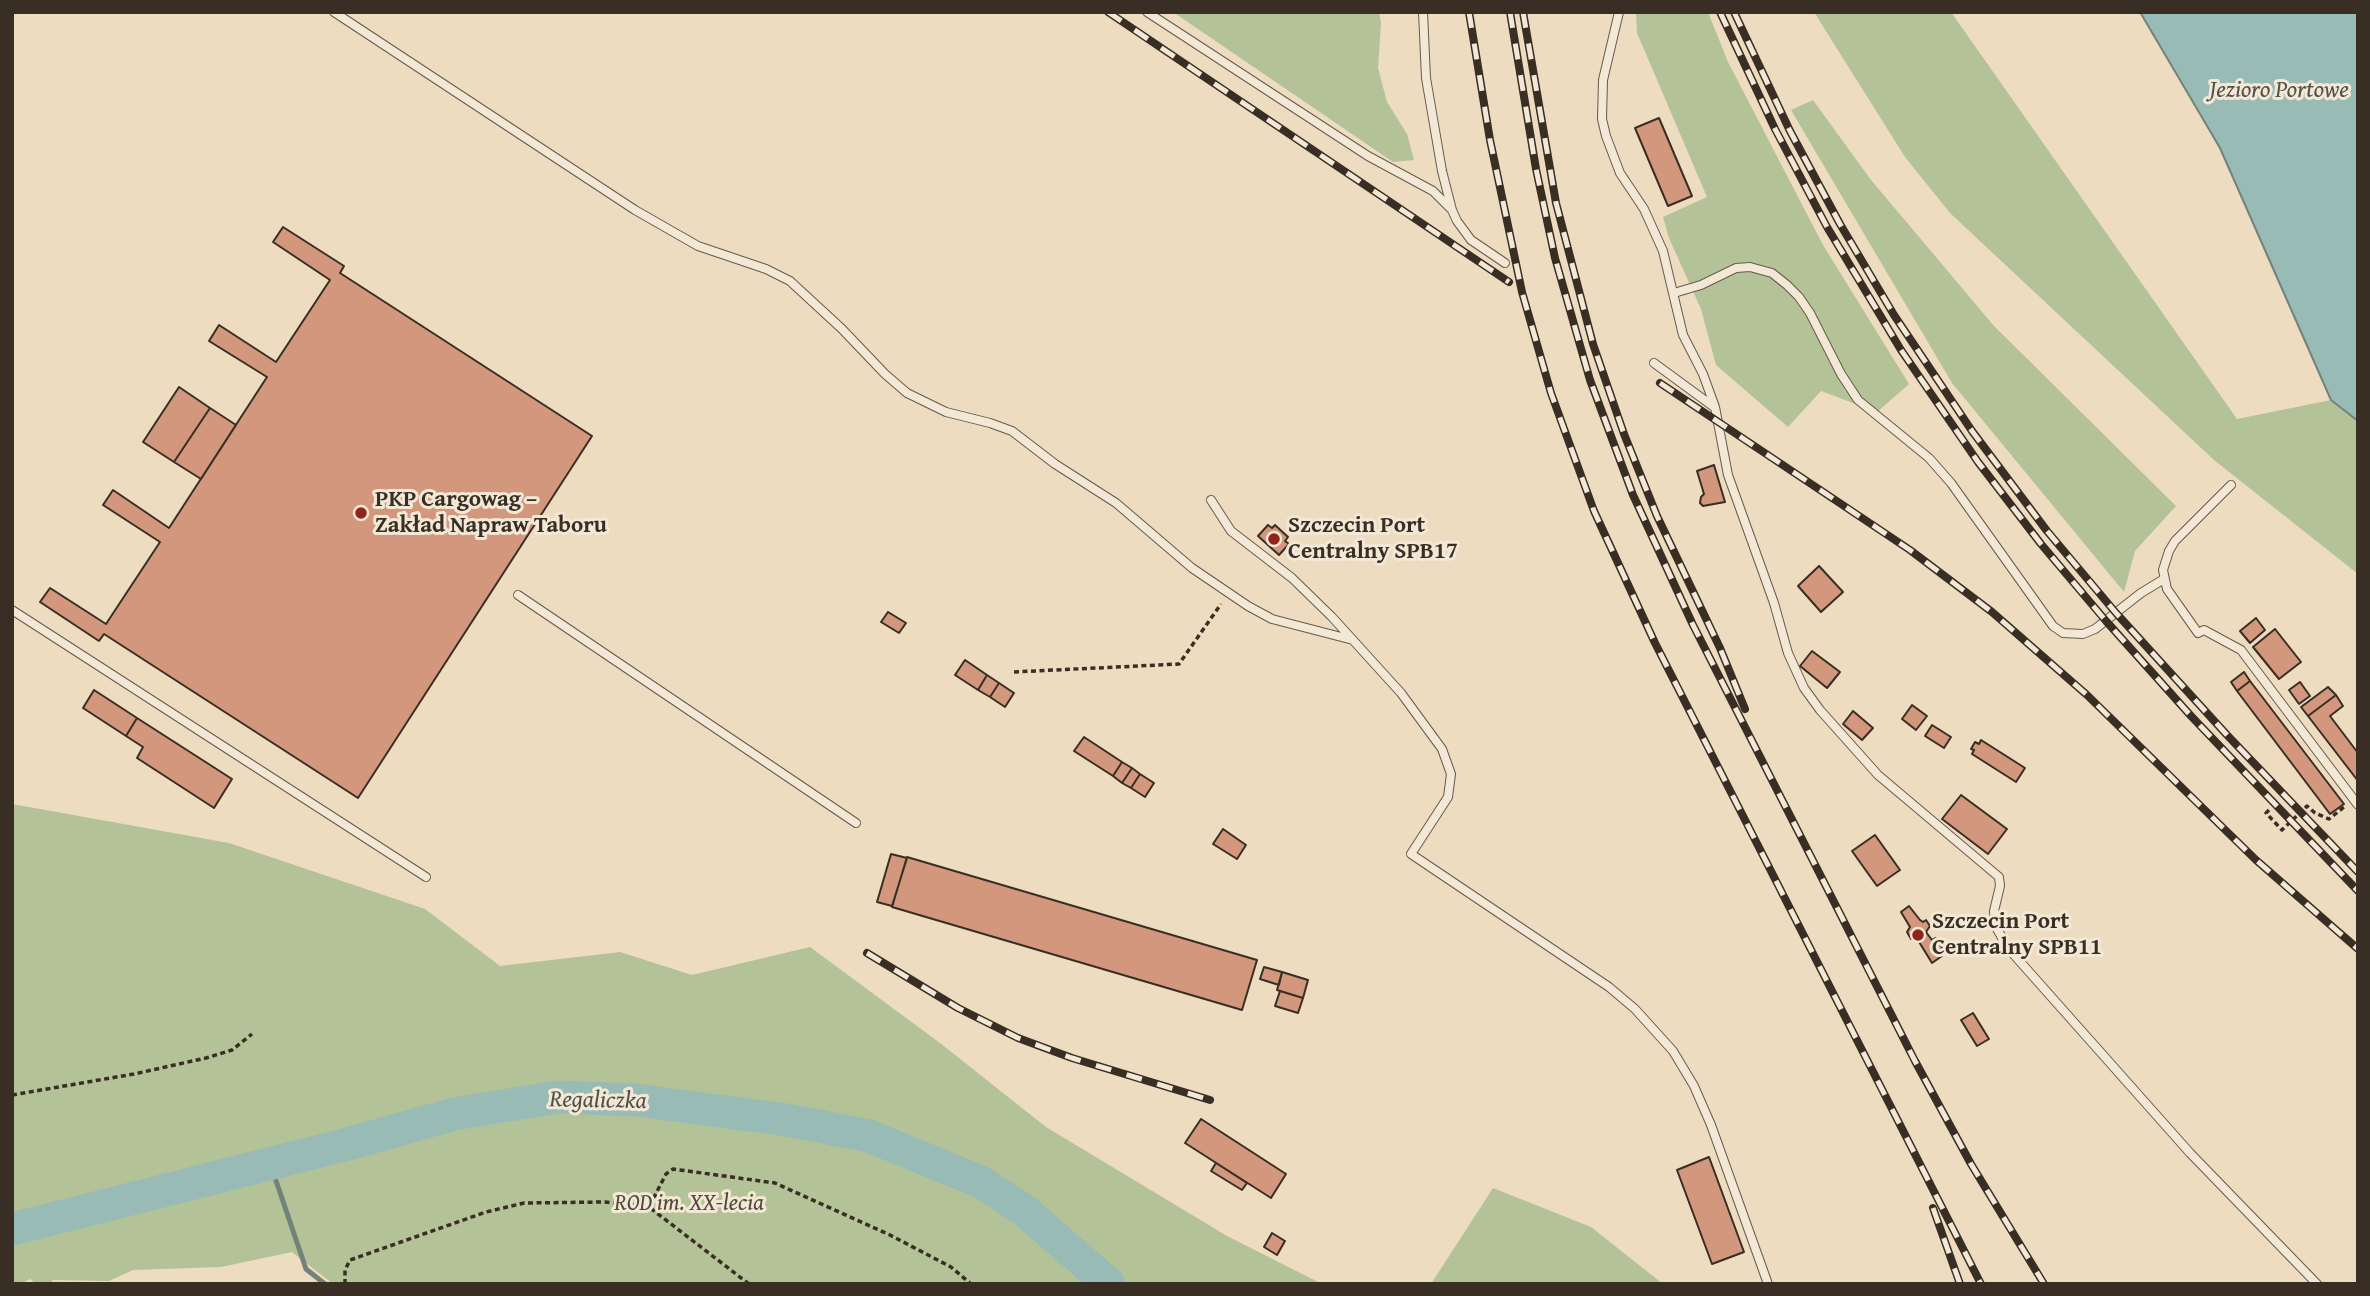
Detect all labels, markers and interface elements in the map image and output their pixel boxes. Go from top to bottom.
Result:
water label: Jezioro Portowe [2209,77,2349,105]
place label: PKP Cargowag – Zakład Napraw Taboru [375,486,607,540]
marker: PKP Cargowag – Zakład Napraw Taboru [353,505,369,521]
place label: Szczecin Port Centralny SPB17 [1288,512,1458,566]
marker: Szczecin Port Centralny SPB17 [1266,531,1282,547]
place label: Szczecin Port Centralny SPB11 [1932,908,2102,962]
marker: Szczecin Port Centralny SPB11 [1910,927,1926,943]
water label: Regaliczka [549,1086,647,1116]
park label: ROD im. XX-lecia [614,1190,764,1218]

